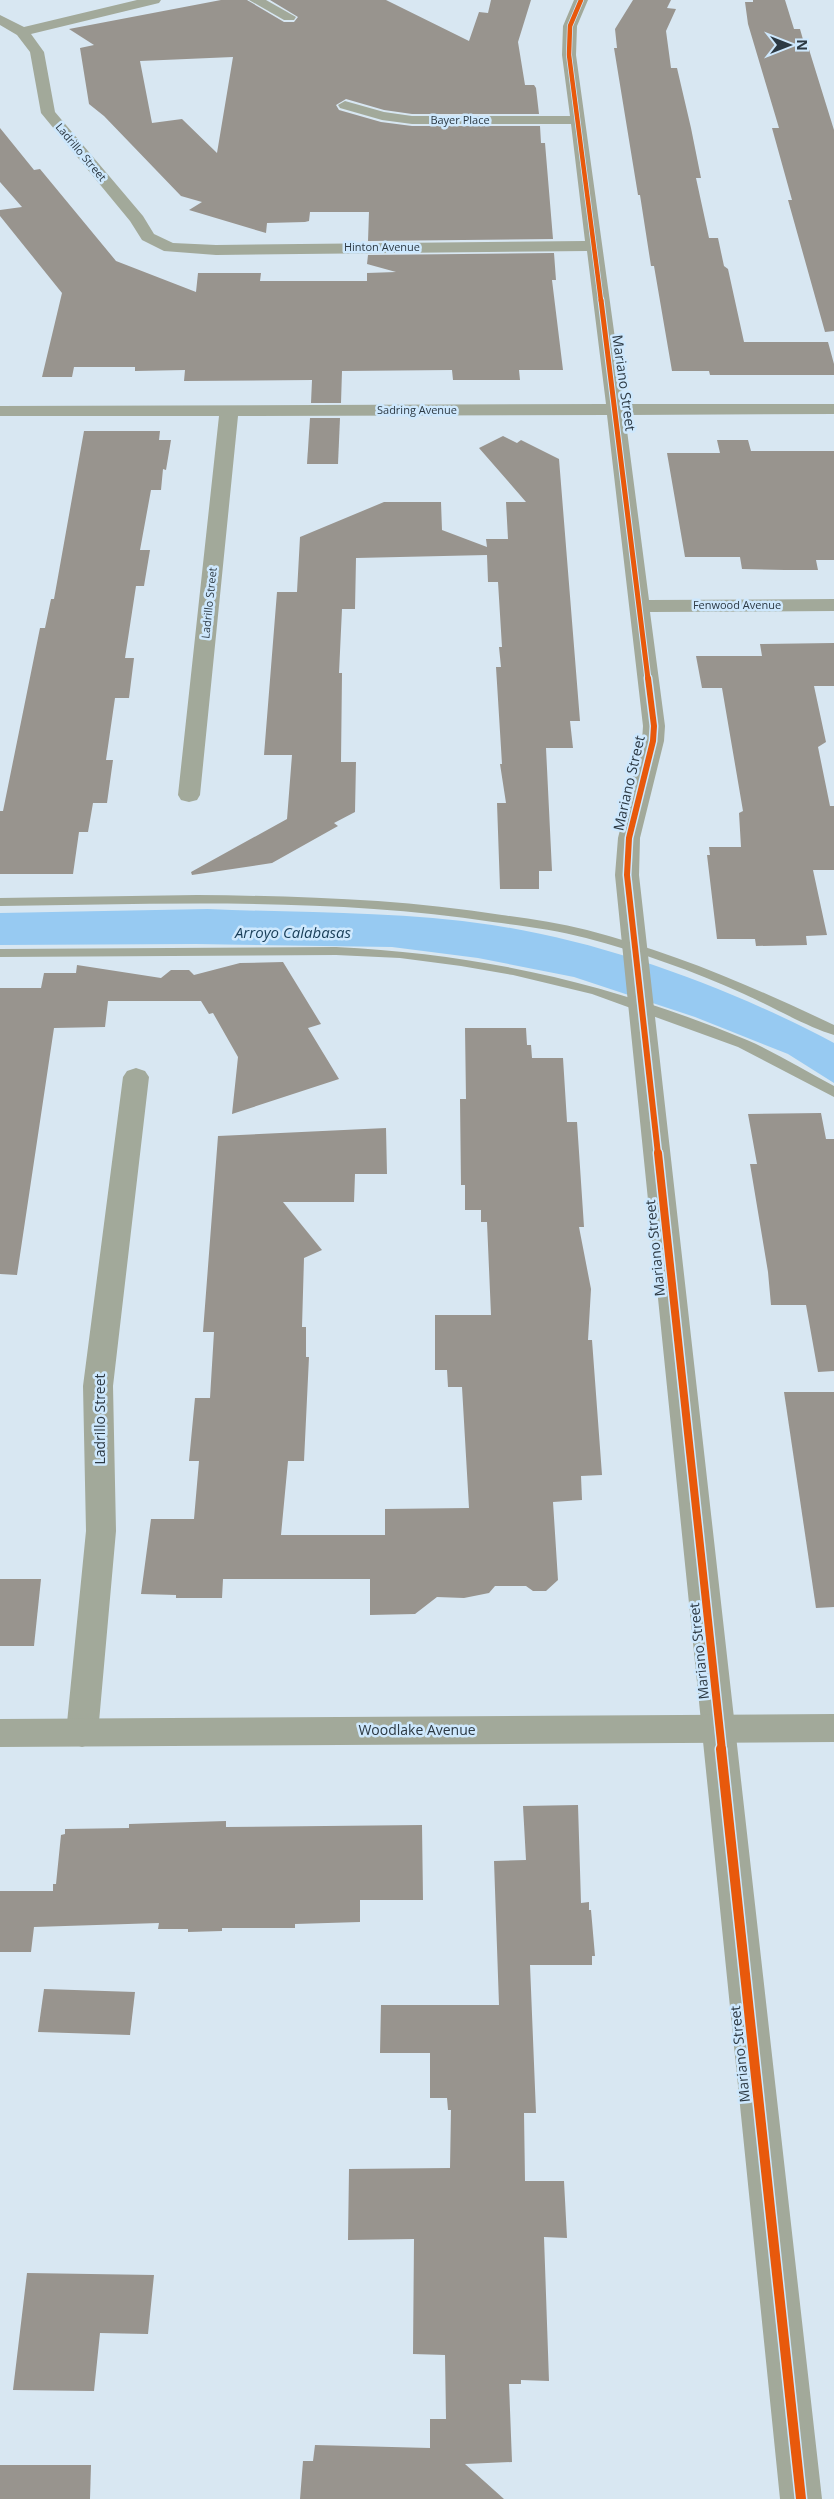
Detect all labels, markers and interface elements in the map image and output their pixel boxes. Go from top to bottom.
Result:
north arrow [764,20,814,70]
text: N [793,39,812,51]
street label: Bayer Place [430,112,490,127]
street label: Ladrillo Street [53,119,110,184]
street label: Hinton Avenue [344,239,420,254]
street label: Mariano Street [608,334,641,432]
street label: Sadring Avenue [377,402,457,417]
street label: Ladrillo Street [197,566,220,639]
street label: Fenwood Avenue [693,597,781,612]
street label: Mariano Street [608,733,649,832]
water label: Arroyo Calabasas [234,922,352,942]
street label: Mariano Street [640,1199,669,1297]
street label: Ladrillo Street [90,1373,109,1465]
street label: Mariano Street [684,1602,713,1700]
street label: Woodlake Avenue [358,1720,476,1739]
street label: Mariano Street [725,2005,754,2103]

